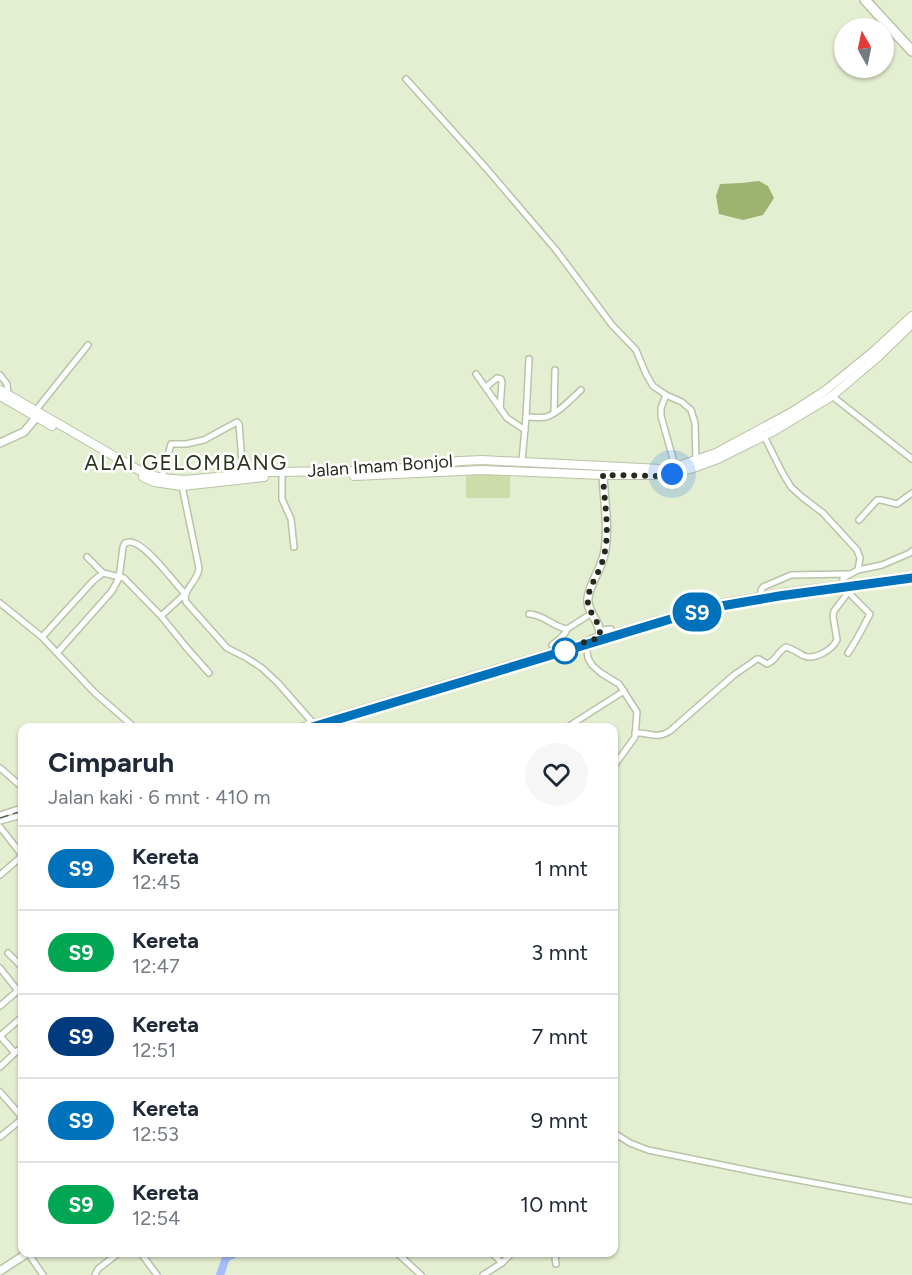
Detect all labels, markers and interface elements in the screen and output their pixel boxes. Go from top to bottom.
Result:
north arrow [834,18,894,78]
map controls [834,18,894,78]
district label: ALAI GELOMBANG [84,450,288,475]
street label: Jalan Imam Bonjol [306,450,454,482]
your location [657,459,687,489]
line badge: S9 [670,592,724,632]
text: S9 [685,600,709,625]
unlabelled marker [552,638,578,664]
button: heart [525,743,588,806]
text: Cimparuh [48,745,174,779]
text: Jalan kaki · 6 mnt · 410 m [48,785,271,809]
text: Kereta [132,843,199,870]
text: 1 mnt [534,855,588,882]
text: S9 [69,856,93,881]
text: 12:45 [132,870,180,894]
text: Kereta [132,927,199,954]
text: 3 mnt [531,939,588,966]
text: S9 [69,940,93,965]
text: 12:47 [132,954,180,978]
text: Kereta [132,1011,199,1038]
text: 7 mnt [531,1023,588,1050]
text: S9 [69,1024,93,1049]
text: 12:51 [132,1038,176,1062]
text: Kereta [132,1095,199,1122]
text: 9 mnt [531,1107,588,1134]
text: S9 [69,1108,93,1133]
text: 12:53 [132,1122,179,1146]
text: Kereta [132,1179,199,1206]
text: 10 mnt [520,1191,588,1218]
text: S9 [69,1192,93,1217]
text: 12:54 [132,1206,180,1230]

